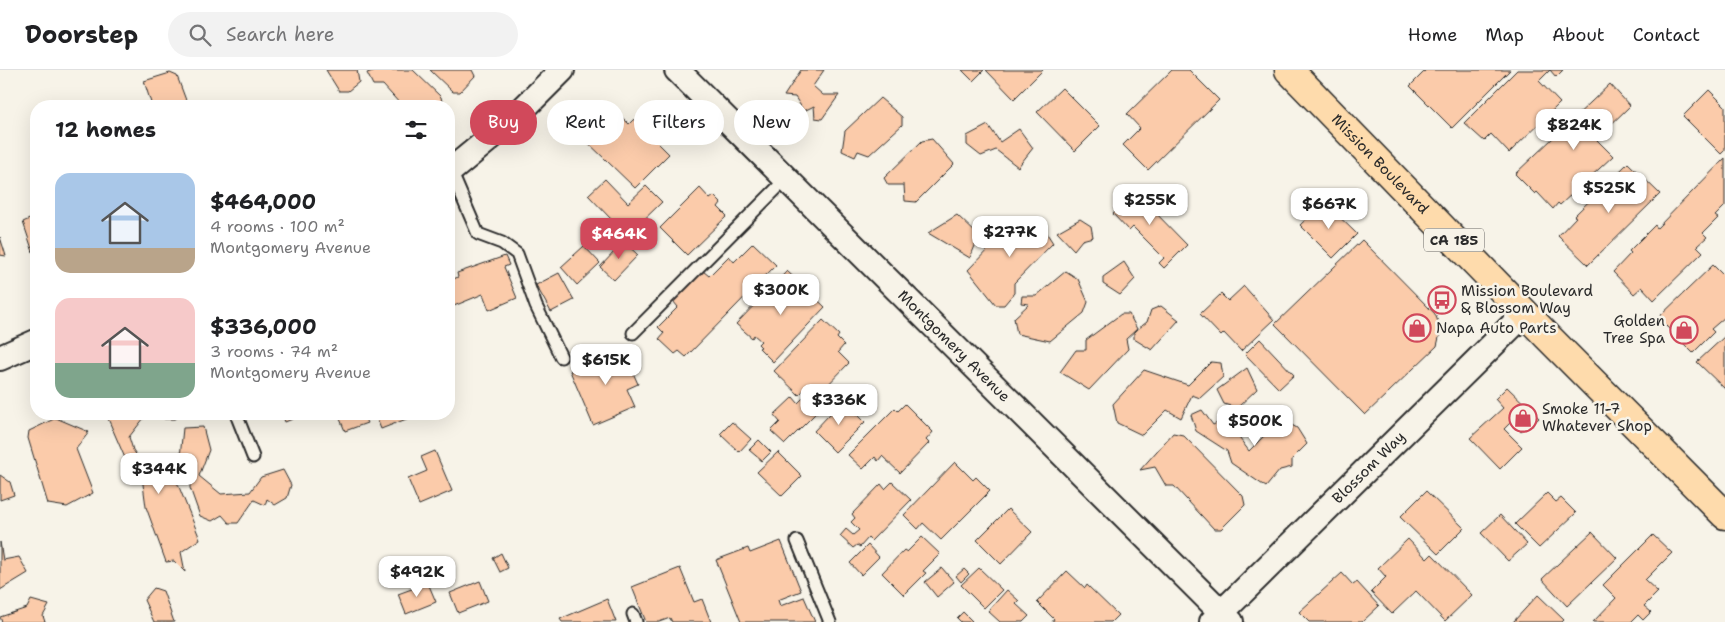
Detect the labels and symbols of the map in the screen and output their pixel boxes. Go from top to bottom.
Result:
pin: $824K [1539,108,1609,151]
street label: Mission Boulevard [1327,110,1434,219]
pin: $525K [1574,172,1644,214]
pin: $255K [1115,184,1185,226]
pin: $667K [1294,188,1364,230]
pin: $277K [975,216,1045,258]
pin: $464K [584,218,654,260]
road number: CA 185 [1424,228,1484,252]
pin: $300K [746,274,816,316]
place label: Mission Boulevard & Blossom Way [1461,281,1593,318]
bus stop icon: Mission Boulevard & Blossom Way [1427,285,1457,315]
street label: Montgomery Avenue [893,286,1015,406]
place label: Golden Tree Spa [1603,311,1666,348]
shop icon: Napa Auto Parts [1402,313,1432,343]
shop icon: Golden Tree Spa [1669,315,1699,345]
place label: Napa Auto Parts [1436,318,1557,338]
pin: $615K [571,344,641,386]
pin: $336K [804,384,874,426]
place label: Smoke 11-7 Whatever Shop [1542,399,1652,436]
shop icon: Smoke 11-7 Whatever Shop [1508,403,1538,433]
pin: $500K [1220,404,1290,447]
street label: Blossom Way [1328,427,1410,508]
pin: $344K [124,452,194,495]
pin: $492K [382,556,452,598]

